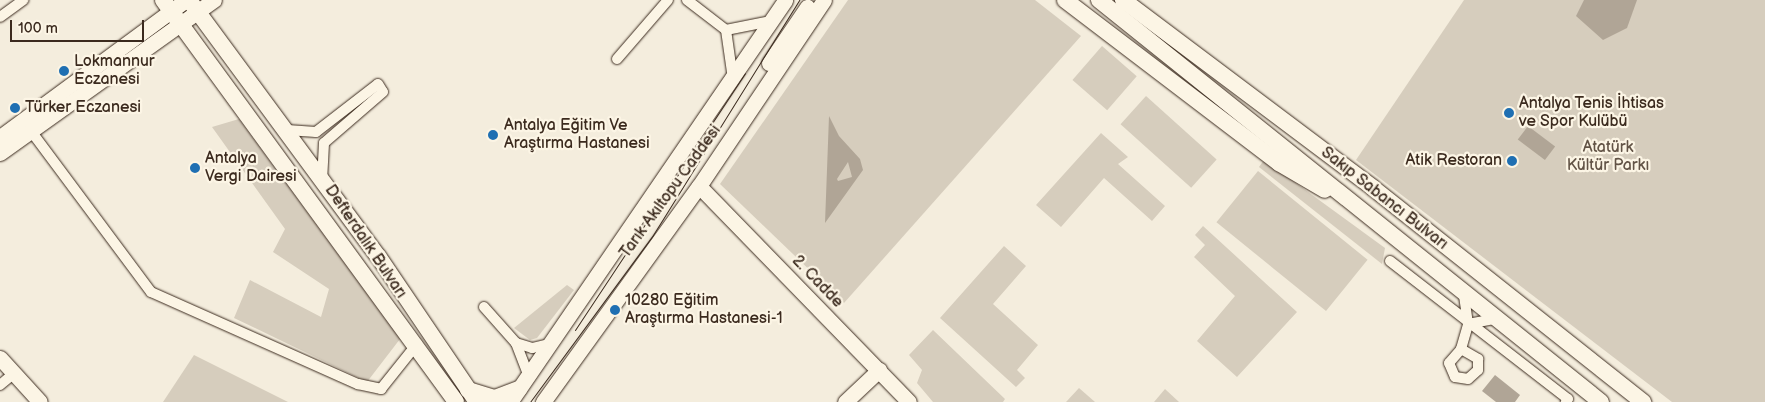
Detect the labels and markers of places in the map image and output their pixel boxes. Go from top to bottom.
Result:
place label: Lokmannur Eczanesi [74,52,155,90]
marker: Lokmannur Eczanesi [58,65,70,77]
place label: Antalya Tenis İhtisas ve Spor Kulübü [1519,94,1664,132]
place label: Türker Eczanesi [25,98,141,118]
marker: Türker Eczanesi [9,102,21,114]
marker: Antalya Tenis İhtisas ve Spor Kulübü [1503,107,1515,119]
place label: Antalya Eğitim Ve Araştırma Hastanesi [504,116,650,154]
marker: Antalya Eğitim Ve Araştırma Hastanesi [486,128,500,142]
place label: Antalya Vergi Dairesi [205,149,297,187]
place label: Atik Restoran [1406,151,1502,171]
marker: Atik Restoran [1506,155,1518,167]
marker: Antalya Vergi Dairesi [189,162,201,174]
place label: 10280 Eğitim Araştırma Hastanesi-1 [625,291,783,329]
marker: 10280 Eğitim Araştırma Hastanesi-1 [609,304,621,316]

